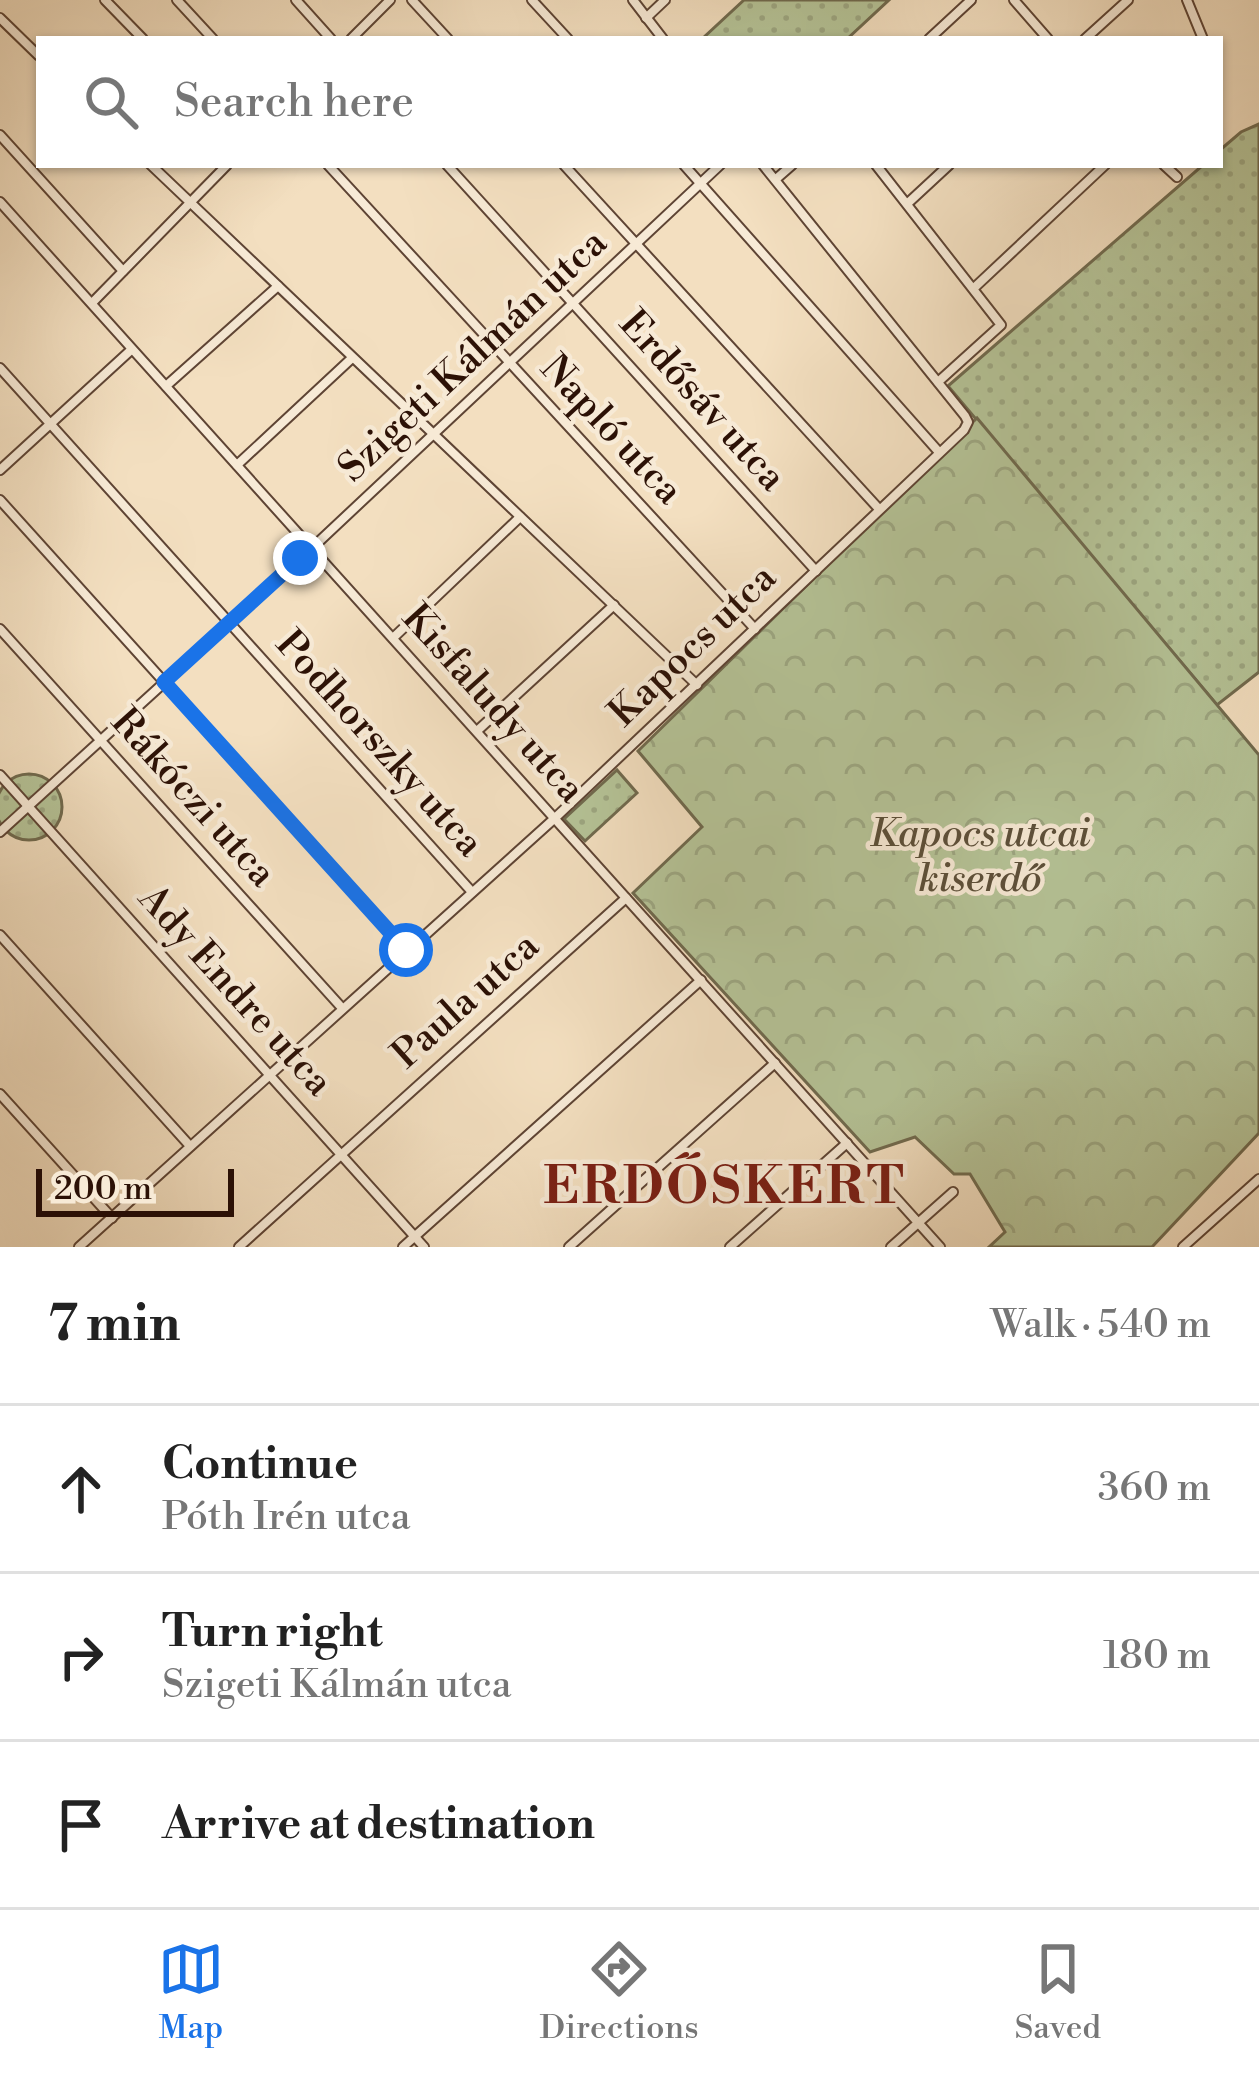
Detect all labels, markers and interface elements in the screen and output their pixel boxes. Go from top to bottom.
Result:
search box [36,36,1223,168]
icon: search [78,69,144,135]
text: Search here [174,74,414,131]
street label: Szigeti Kálmán utca [328,219,618,493]
street label: Erdősáv utca [608,300,796,502]
street label: Napló utca [529,345,693,515]
route end [273,531,327,585]
street label: Kapocs utca [599,554,787,738]
street label: Kisfaludy utca [391,594,595,814]
street label: Podhorszky utca [265,621,494,868]
street label: Rákóczi utca [100,698,286,898]
park label: Kapocs utcai kiserdő [870,810,1091,904]
street label: Ady Endre utca [127,875,343,1107]
street label: Paula utca [382,922,550,1080]
route start [379,923,433,977]
district label: ERDŐSKERT [543,1151,907,1220]
scale bar [36,1163,234,1216]
text: 200 m [54,1169,152,1210]
text: 7 min [48,1293,180,1357]
text: Walk · 540 m [990,1301,1211,1350]
text: Continue [162,1436,358,1493]
icon: ahead [48,1456,114,1522]
text: 360 m [1098,1464,1211,1513]
text: Póth Irén utca [162,1493,410,1542]
text: Turn right [162,1604,383,1661]
icon: right [48,1624,114,1690]
text: 180 m [1103,1632,1211,1681]
text: Szigeti Kálmán utca [162,1661,512,1710]
icon: arrive [48,1792,114,1858]
text: Arrive at destination [162,1796,595,1853]
tab: Map [158,1936,224,2049]
tab: Directions [540,1936,699,2049]
tab: Saved [1014,1936,1101,2049]

